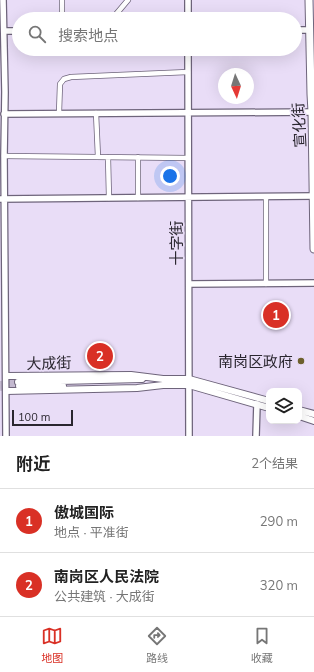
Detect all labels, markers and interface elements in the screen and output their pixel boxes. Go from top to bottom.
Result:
search box [12,12,302,56]
icon: search [26,23,48,45]
text: 搜索地点 [58,26,118,45]
north arrow [218,68,254,104]
street label: 宣化街 [288,102,310,148]
your location [160,166,180,186]
street label: 十字街 [167,220,186,266]
pin: 1 [263,300,289,330]
pin: 2 [87,341,113,371]
place label: 南岗区政府 [218,352,293,371]
street label: 大成街 [26,353,72,373]
marker: 南岗区政府 [296,356,306,366]
map controls [266,388,302,424]
button: layers [266,388,302,424]
scale bar [12,408,73,427]
text: 100 m [18,410,50,424]
text: 附近 [16,453,50,474]
text: 2个结果 [251,455,298,471]
text: 傲城国际 [54,503,114,522]
text: 1 [25,513,33,529]
text: 290 m [260,513,298,529]
text: 地点 · 平准街 [54,524,129,540]
text: 南岗区人民法院 [54,567,159,586]
text: 2 [25,577,33,593]
text: 320 m [260,577,298,593]
text: 公共建筑 · 大成街 [54,588,155,604]
tab: 地图 [41,625,63,665]
tab: 路线 [146,625,168,665]
tab: 收藏 [251,625,273,665]

